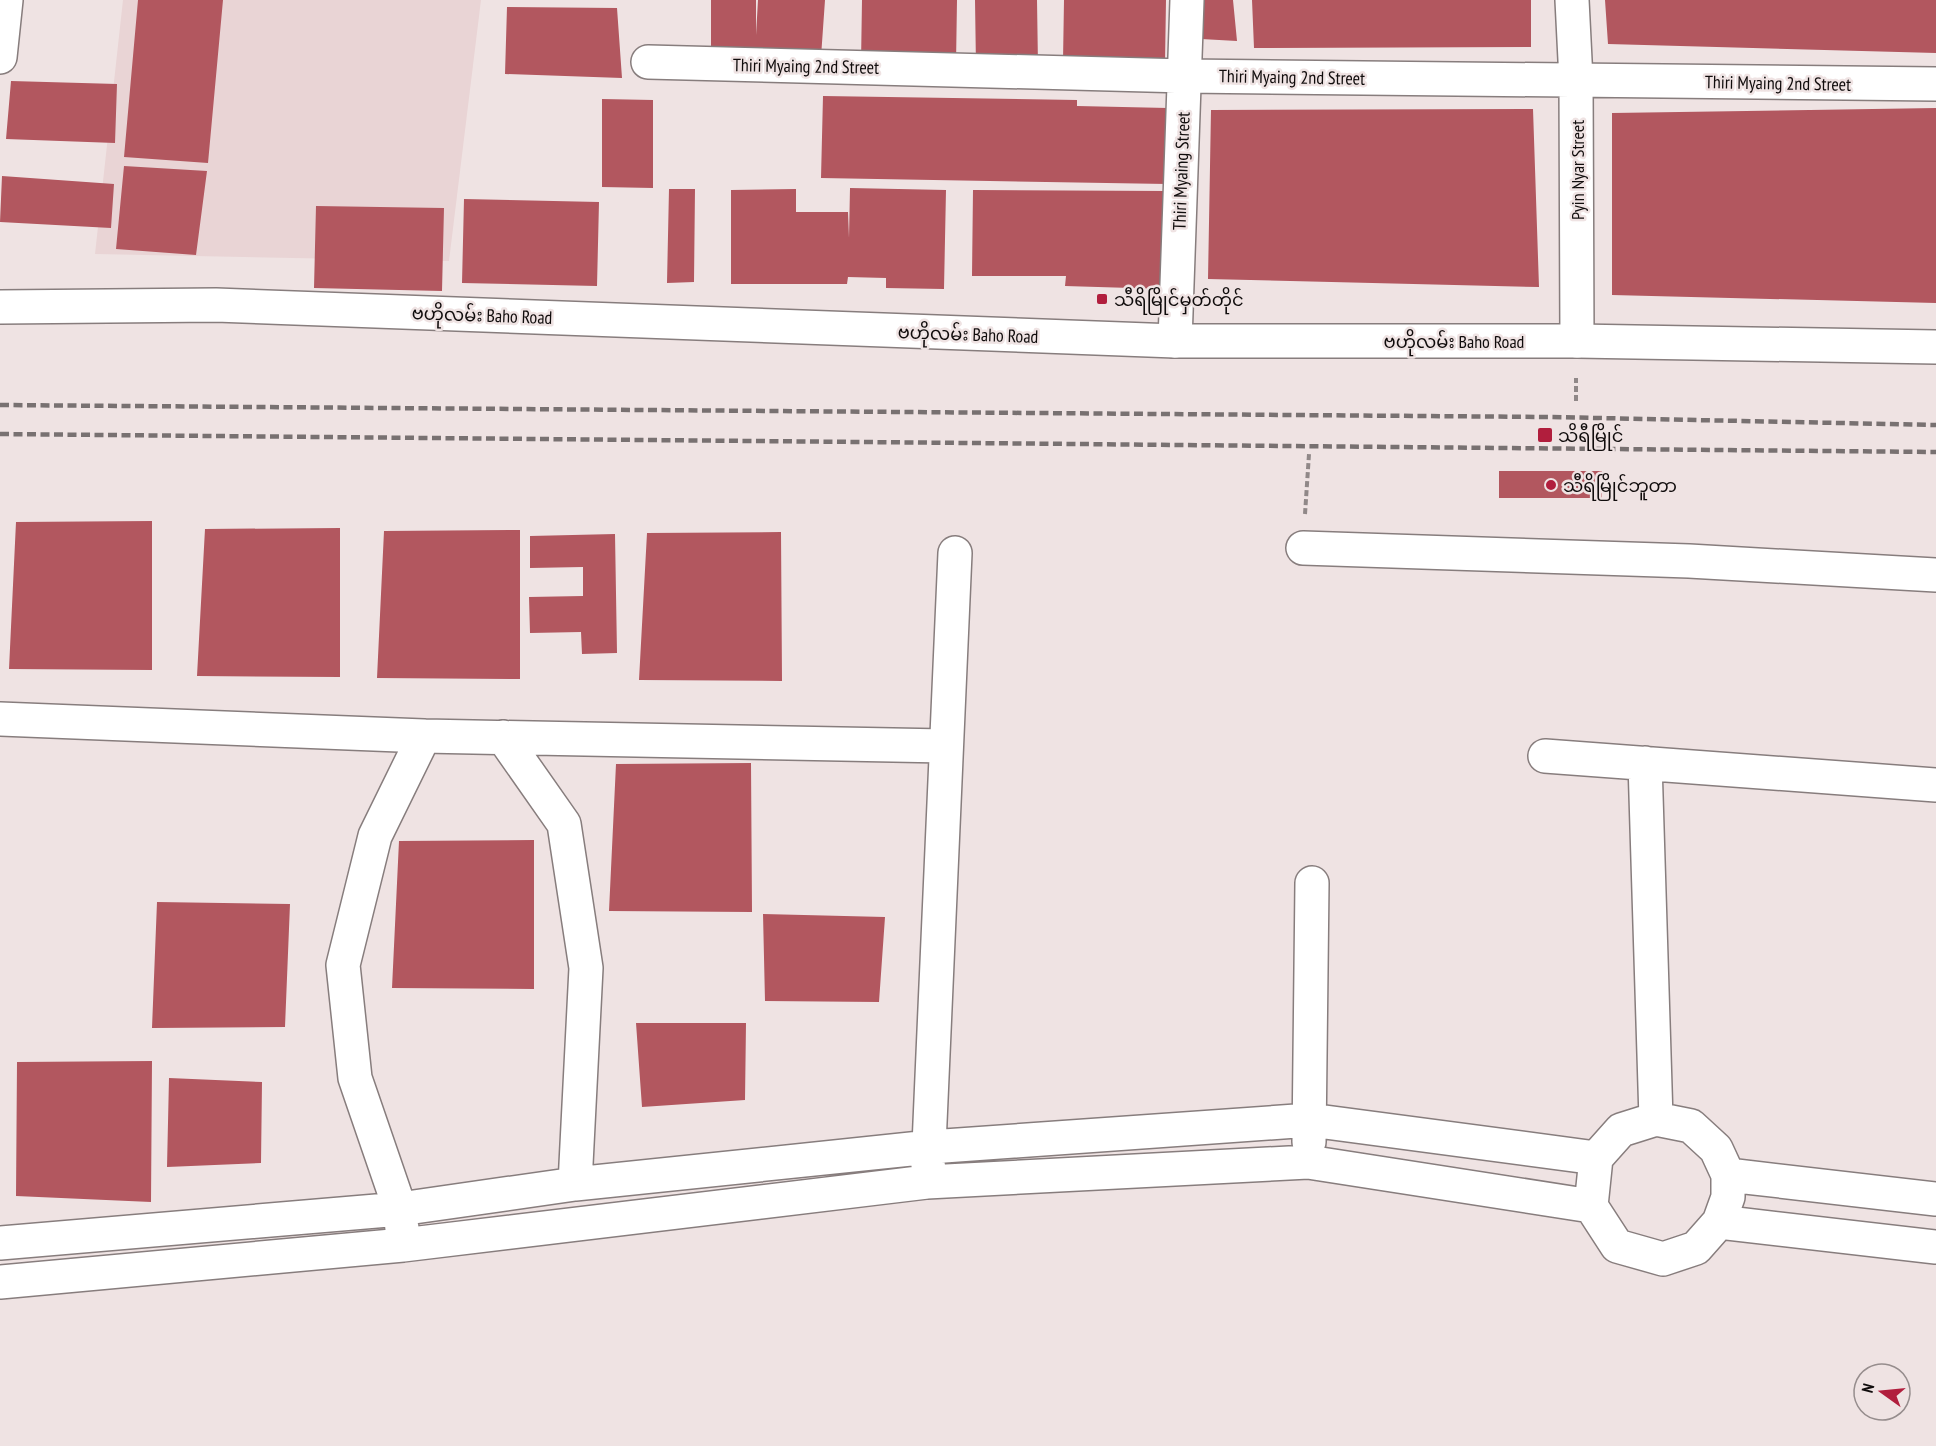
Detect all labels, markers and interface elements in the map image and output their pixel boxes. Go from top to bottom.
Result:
street label: Thiri Myaing 2nd Street [733,53,879,79]
street label: Thiri Myaing 2nd Street [1219,64,1365,90]
street label: Thiri Myaing 2nd Street [1705,70,1851,96]
street label: Thiri Myaing Street [1167,111,1195,231]
street label: Pyin Nyar Street [1566,120,1589,220]
place label: သီရိမြိုင်မှတ်တိုင် [1114,286,1244,315]
marker: သီရိမြိုင်မှတ်တိုင် [1095,292,1109,306]
street label: ဗဟိုလမ်း Baho Road [411,299,553,333]
street label: ဗဟိုလမ်း Baho Road [897,318,1039,352]
street label: ဗဟိုလမ်း Baho Road [1384,328,1524,357]
place label: သိရီမြိုင် [1558,422,1623,451]
marker: သိရီမြိုင် [1536,426,1554,444]
place label: သီရိမြိုင်ဘူတာ [1563,472,1677,501]
marker: သီရိမြိုင်ဘူတာ [1544,478,1558,492]
north arrow [1852,1362,1912,1422]
text: N [1857,1381,1878,1395]

